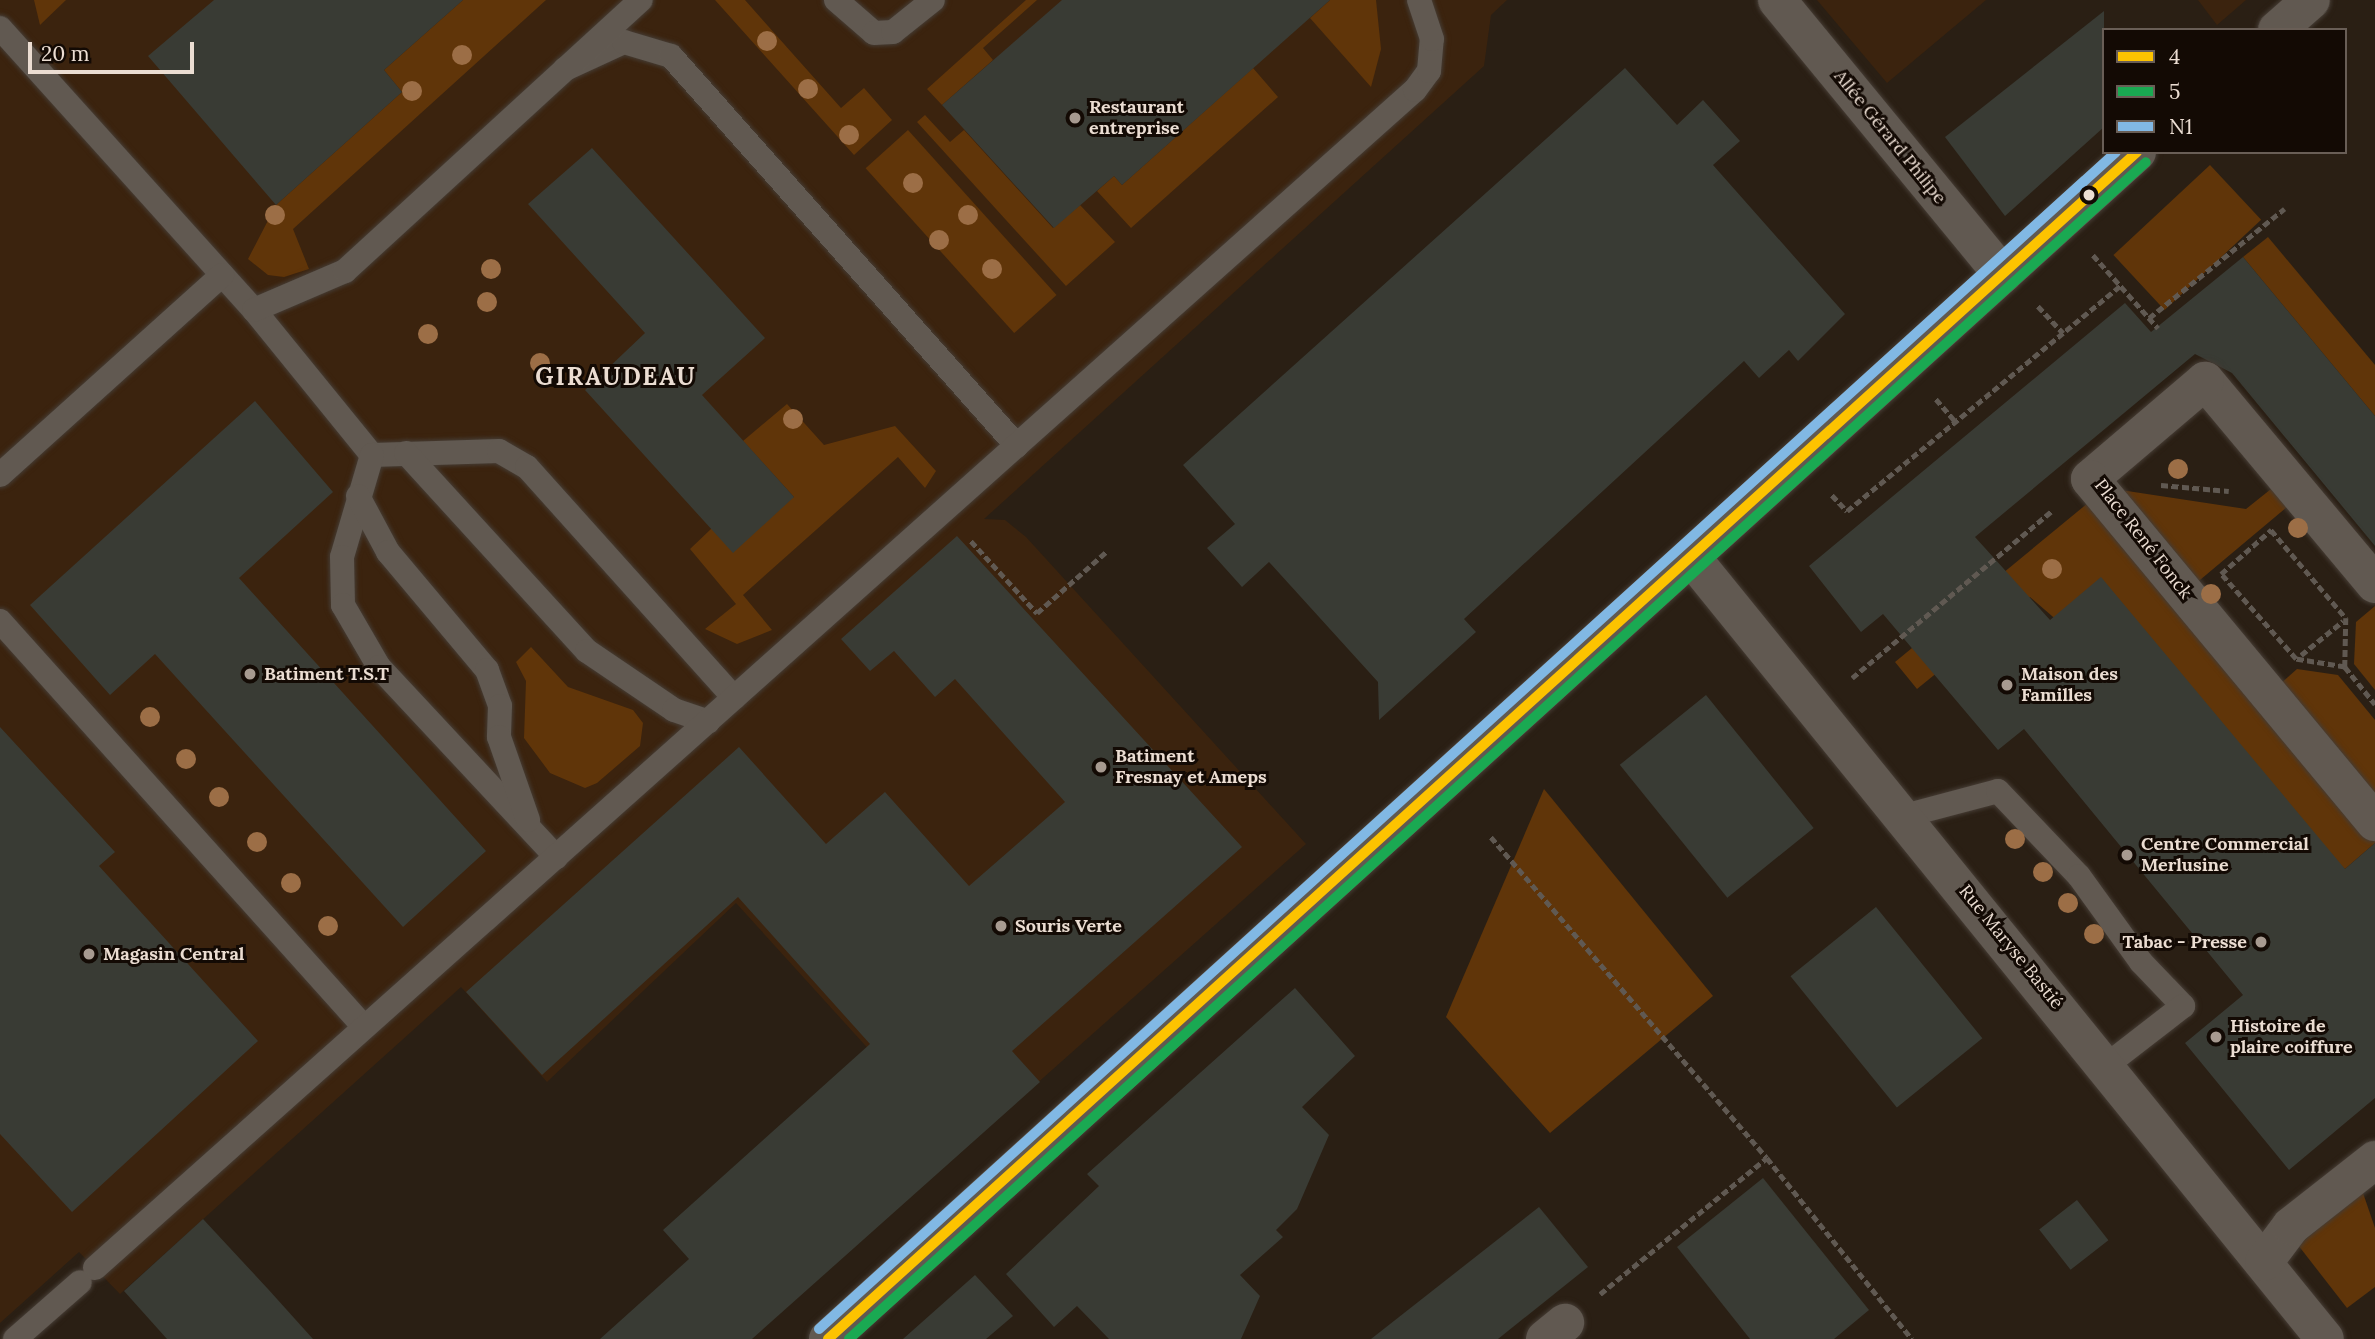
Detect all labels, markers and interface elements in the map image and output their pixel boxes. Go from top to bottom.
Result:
scale bar [32,28,198,72]
legend [2102,28,2347,154]
text: 20 m [41,40,90,67]
text: 4 [2169,43,2180,70]
street label: Allée Gérard Philipe [1829,66,1951,208]
text: 5 [2169,78,2180,105]
place label: Restaurant entreprise [1089,97,1184,140]
marker: Restaurant entreprise [1067,110,1083,126]
text: N1 [2169,113,2193,140]
unlabelled marker [2082,188,2096,202]
district label: GIRAUDEAU [536,363,696,391]
street label: Place René Fonck [2090,475,2196,603]
place label: Batiment T.S.T [264,663,389,685]
place label: Maison des Familles [2021,664,2118,706]
marker: Batiment T.S.T [242,666,258,682]
marker: Maison des Familles [1999,677,2015,693]
place label: Batiment Fresnay et Ameps [1115,746,1267,788]
marker: Batiment Fresnay et Ameps [1093,759,1109,775]
place label: Centre Commercial Merlusine [2141,834,2309,876]
marker: Centre Commercial Merlusine [2119,847,2135,863]
street label: Rue Maryse Bastié [1954,881,2068,1013]
place label: Souris Verte [1015,915,1122,937]
marker: Souris Verte [993,918,1009,934]
place label: Tabac - Presse [2123,931,2247,953]
marker: Tabac - Presse [2253,934,2269,950]
place label: Magasin Central [103,943,244,965]
marker: Magasin Central [81,946,97,962]
place label: Histoire de plaire coiffure [2230,1016,2353,1058]
marker: Histoire de plaire coiffure [2208,1029,2224,1045]

